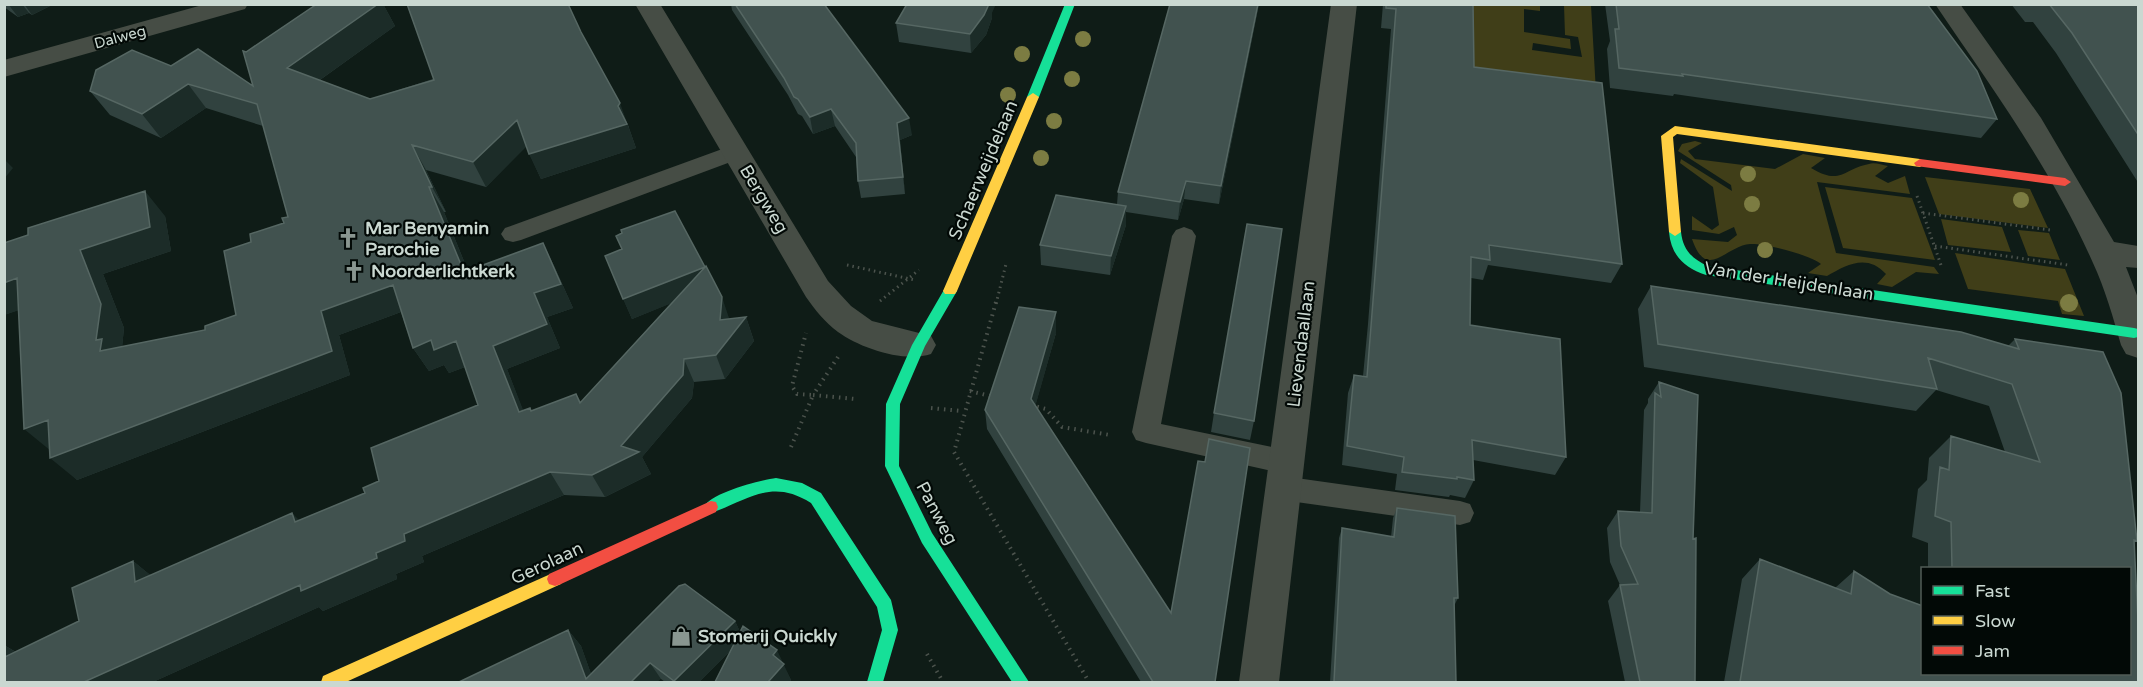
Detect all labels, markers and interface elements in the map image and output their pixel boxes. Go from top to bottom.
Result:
street label: Dalweg [92,21,148,53]
street label: Schaerweijdelaan [944,97,1022,243]
street label: Bergweg [735,161,793,237]
place label: Mar Benyamin Parochie [365,217,489,260]
church icon: Mar Benyamin Parochie [336,226,360,250]
street label: Van der Heijdenlaan [1703,257,1875,305]
church icon: Noorderlichtkerk [342,259,366,283]
place label: Noorderlichtkerk [371,260,515,282]
street label: Lievendaallaan [1282,280,1320,408]
street label: Panweg [911,478,963,548]
street label: Gerolaan [507,537,587,589]
legend [1921,567,2131,675]
text: Fast [1975,580,2010,602]
text: Slow [1975,610,2016,632]
shop icon: Stomerij Quickly [669,624,693,648]
place label: Stomerij Quickly [698,625,838,647]
text: Jam [1975,640,2010,662]

